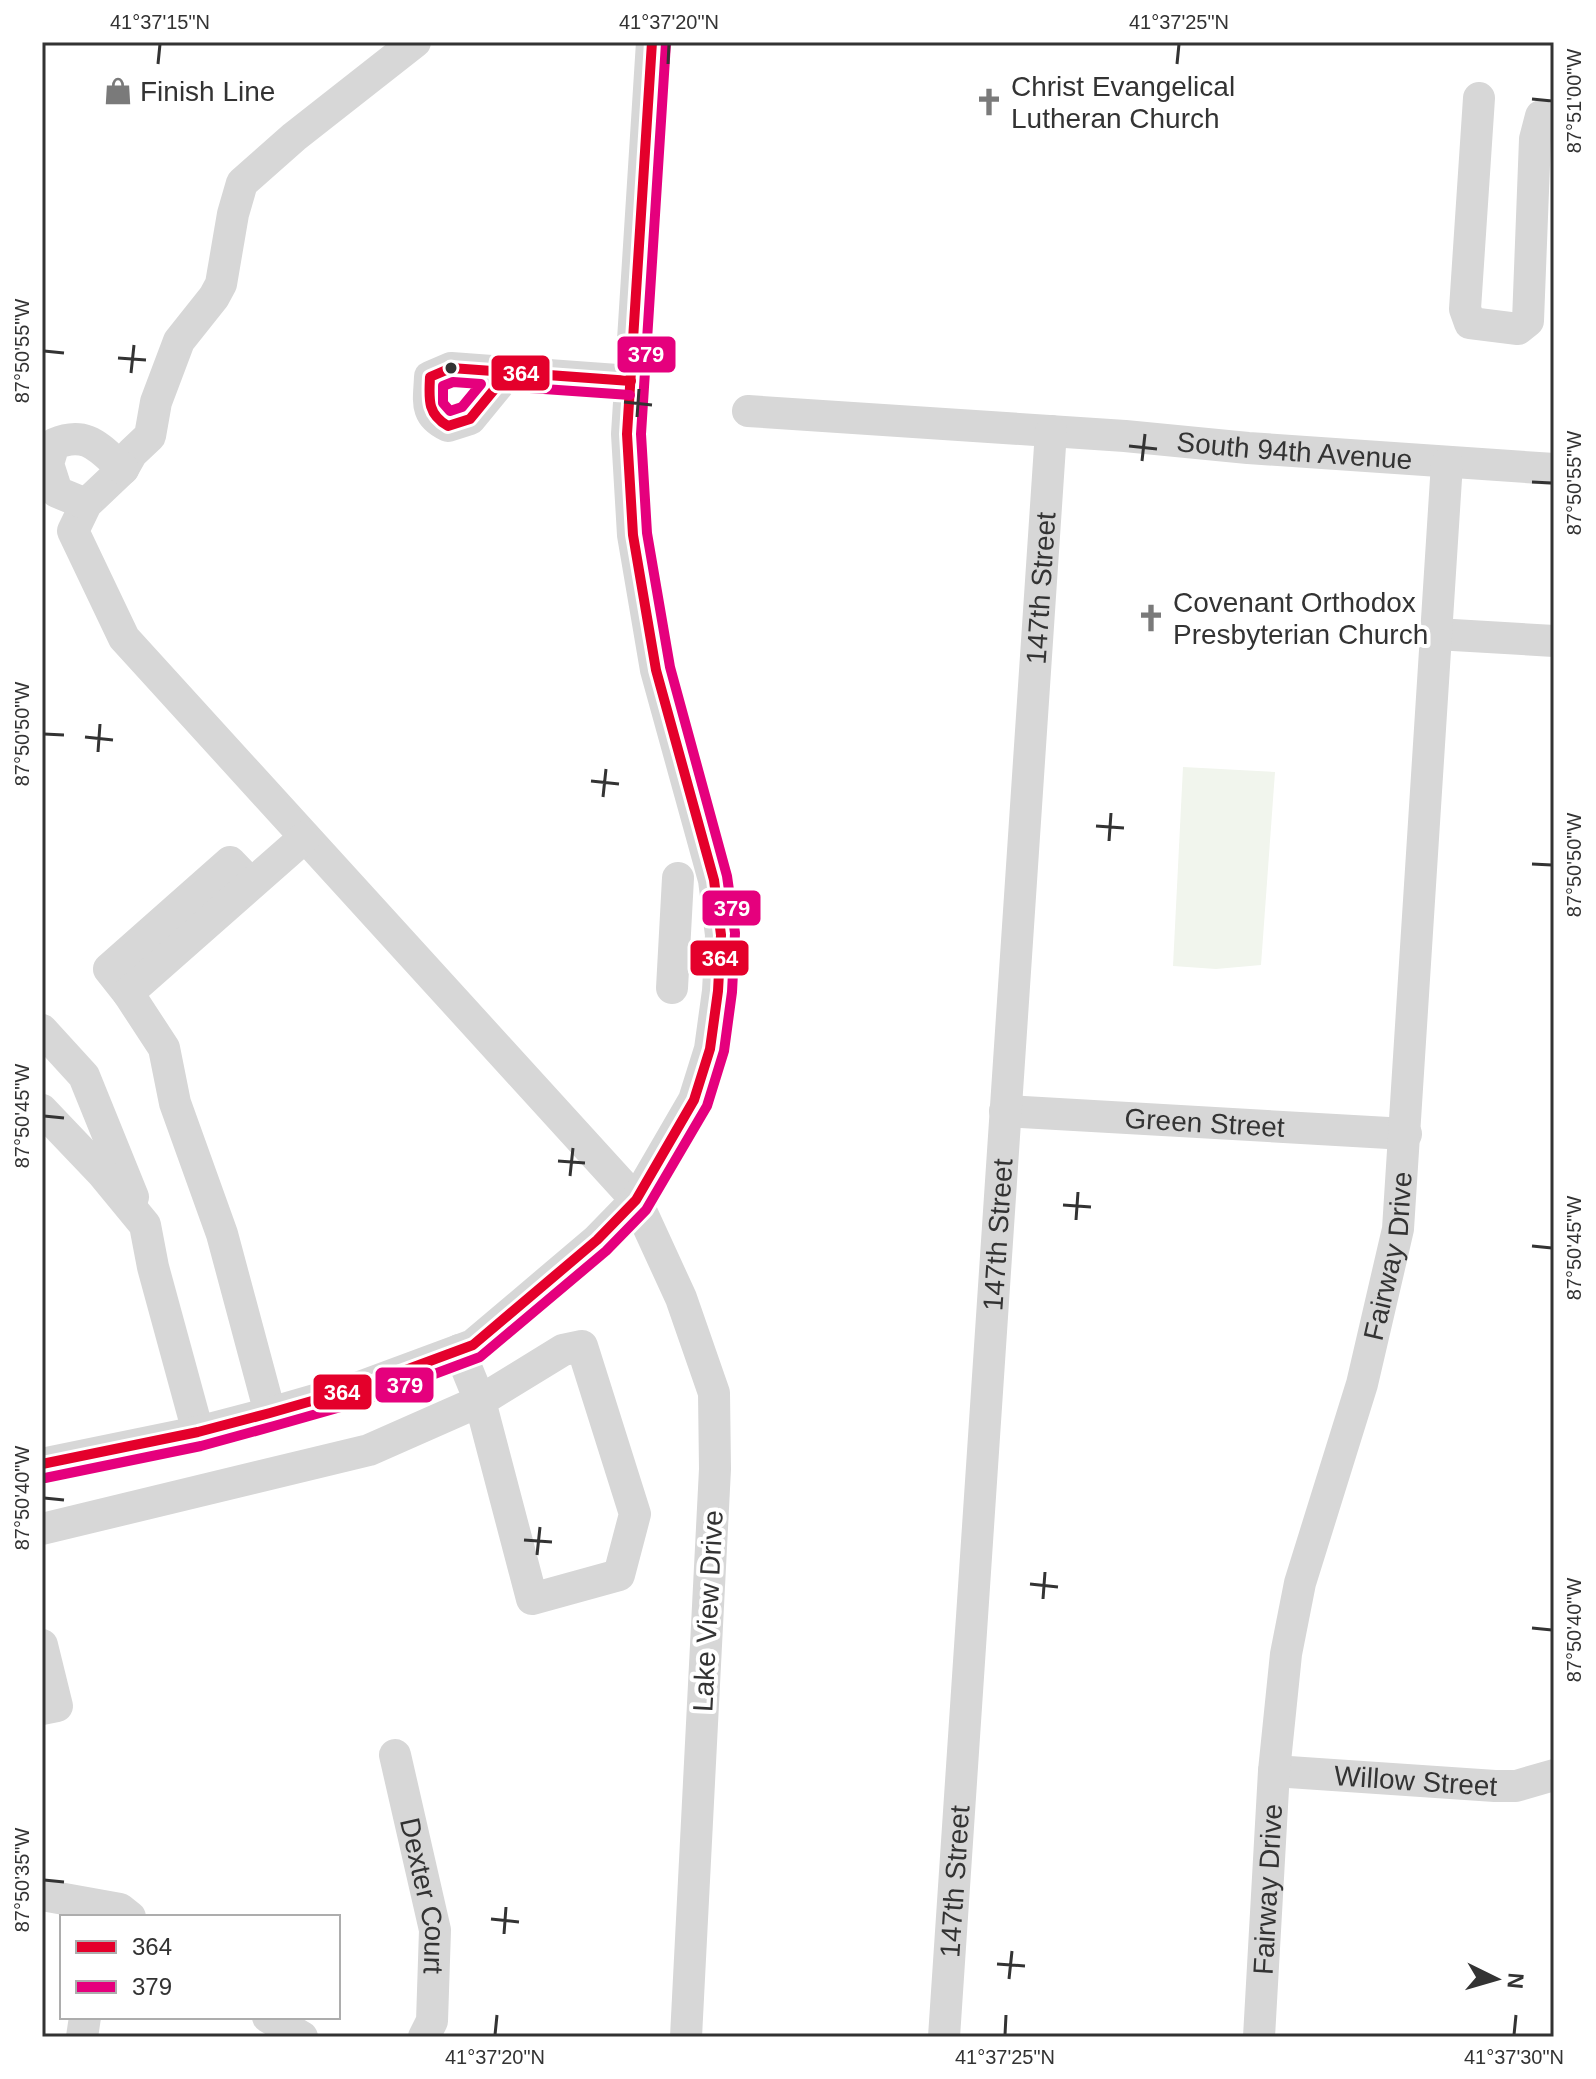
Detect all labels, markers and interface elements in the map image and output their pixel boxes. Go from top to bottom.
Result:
text: 41°37'15"N [110,11,210,33]
text: 41°37'20"N [619,11,719,33]
text: 41°37'25"N [1129,11,1229,33]
text: 87°51'00"W [1563,49,1585,153]
place label: Christ Evangelical Lutheran Church [1011,71,1235,134]
shop icon: Finish Line [103,76,133,106]
place label: Finish Line [140,76,275,107]
church icon: Christ Evangelical Lutheran Church [974,87,1004,117]
text: 87°50'55"W [11,299,33,403]
line badge: 379 [616,335,677,374]
text: 379 [628,342,664,367]
line badge: 364 [490,354,551,392]
unlabelled marker [443,360,459,376]
text: 364 [503,361,540,386]
street label: South 94th Avenue [1175,426,1413,475]
text: 87°50'55"W [1563,431,1585,535]
street label: 147th Street [1020,511,1061,665]
place label: Covenant Orthodox Presbyterian Church [1173,587,1428,650]
church icon: Covenant Orthodox Presbyterian Church [1136,603,1166,633]
text: 87°50'50"W [11,682,33,786]
text: 87°50'50"W [1563,813,1585,917]
line badge: 379 [701,889,762,927]
text: 379 [714,896,750,921]
line badge: 364 [689,939,750,977]
text: 364 [702,946,739,971]
text: 87°50'45"W [11,1064,33,1168]
street label: Green Street [1124,1102,1286,1143]
street label: 147th Street [977,1157,1018,1312]
street label: Fairway Drive [1357,1170,1417,1343]
text: 87°50'45"W [1563,1196,1585,1300]
line badge: 379 [374,1366,435,1404]
line badge: 364 [312,1373,373,1411]
text: 379 [387,1373,423,1398]
text: 364 [324,1380,361,1405]
text: 87°50'40"W [11,1446,33,1550]
street label: Lake View Drive [687,1509,729,1713]
text: 87°50'40"W [1563,1578,1585,1682]
street label: Willow Street [1333,1760,1498,1802]
street label: Fairway Drive [1247,1803,1288,1976]
street label: 147th Street [934,1804,975,1959]
street label: Dexter Court [394,1815,451,1975]
text: 87°50'35"W [11,1828,33,1932]
legend [60,1915,340,2019]
text: 364 [132,1933,172,1960]
north arrow [1456,1939,1536,2019]
text: N [1502,1972,1529,1990]
text: 379 [132,1973,172,2000]
text: 41°37'20"N [445,2046,545,2068]
text: 41°37'25"N [955,2046,1055,2068]
text: 41°37'30"N [1464,2046,1564,2068]

